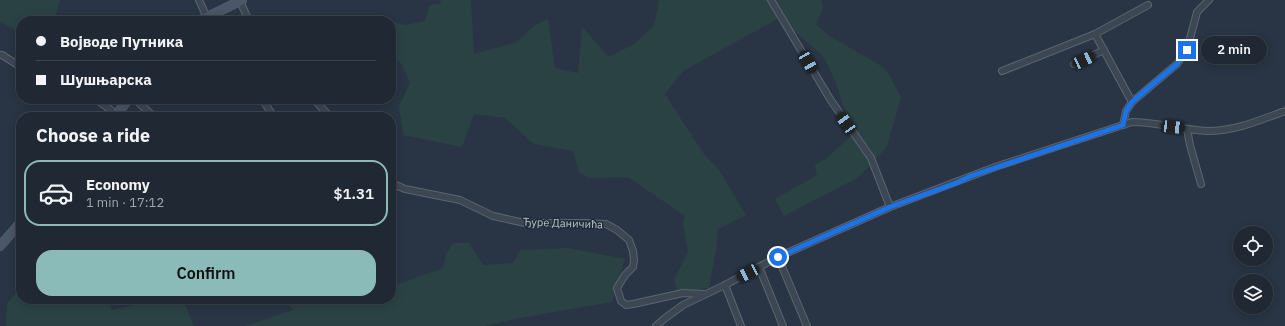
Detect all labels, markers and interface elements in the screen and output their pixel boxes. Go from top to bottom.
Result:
text: Војводе Путника [60,32,183,51]
callout: 2 min [1201,36,1267,64]
route end [1178,41,1196,59]
text: 2 min [1217,41,1251,58]
car [797,49,819,75]
car [1071,49,1097,71]
text: Шушњарска [60,70,152,89]
car [834,110,858,136]
car [1160,120,1186,134]
text: Choose a ride [36,124,150,147]
icon: car [38,175,74,211]
text: Economy [86,175,150,194]
text: $1.31 [334,184,374,203]
text: 1 min · 17:12 [86,194,164,211]
street label: Ђуре Даничића [523,215,603,231]
map controls [1233,226,1273,314]
button: locate [1233,226,1273,266]
route start [769,248,787,266]
button: Confirm [36,250,376,296]
car [735,262,761,284]
button: layers [1233,274,1273,314]

